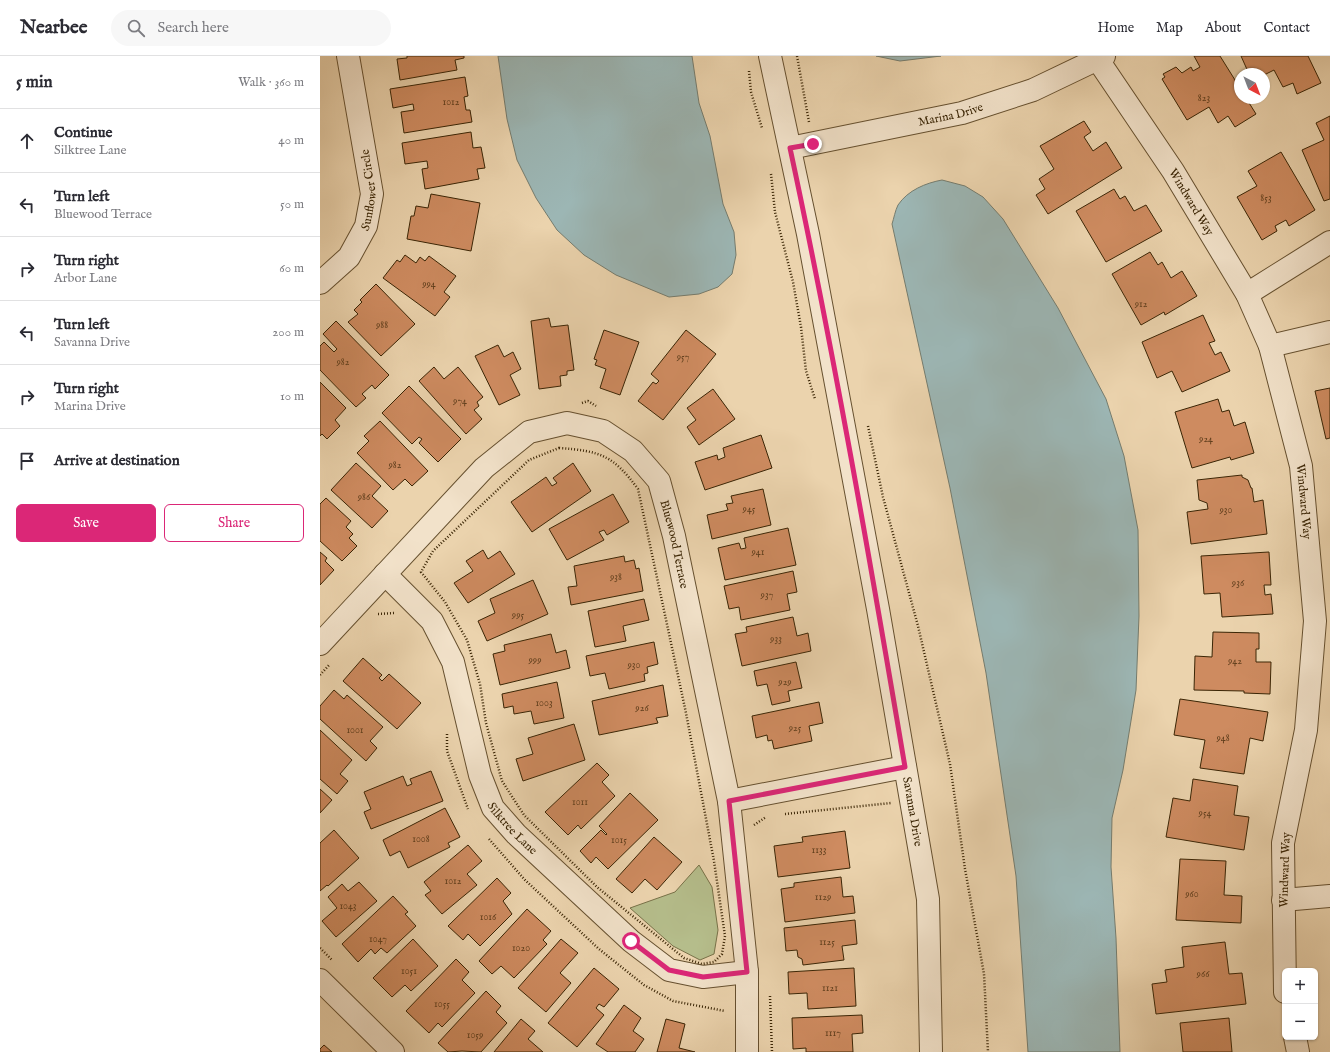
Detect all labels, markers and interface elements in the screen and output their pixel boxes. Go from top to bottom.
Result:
search box [111,10,391,46]
text: Nearbee [20,16,87,40]
icon: search [125,17,147,39]
text: Search here [157,18,229,37]
text: Home [1098,19,1134,37]
text: Map [1156,19,1183,37]
text: About [1205,19,1241,37]
text: Contact [1263,19,1310,37]
north arrow [1234,68,1270,104]
text: 5 min [16,72,53,93]
text: Walk · 360 m [238,74,304,91]
house number: 823 [1198,92,1210,105]
house number: 1012 [443,96,460,109]
street label: Marina Drive [917,99,985,129]
text: Continue [54,123,112,142]
icon: ahead [16,130,38,152]
text: 40 m [278,132,304,149]
route end [804,135,822,153]
text: Silktree Lane [54,142,126,159]
street label: Sunflower Circle [357,148,380,233]
street label: Windward Way [1166,166,1218,238]
text: Turn left [54,187,110,206]
house number: 853 [1260,192,1272,205]
icon: left [16,194,38,216]
text: 50 m [280,196,304,213]
text: Bluewood Terrace [54,206,152,223]
text: Turn right [54,251,119,270]
icon: right [16,258,38,280]
text: 60 m [279,260,304,277]
text: Arbor Lane [54,270,117,287]
house number: 994 [421,278,436,291]
house number: 912 [1134,298,1148,311]
text: Turn left [54,315,110,334]
house number: 988 [375,319,388,332]
icon: left [16,322,38,344]
text: 200 m [272,324,304,341]
text: Savanna Drive [54,334,130,351]
house number: 957 [676,351,690,364]
house number: 982 [336,356,350,369]
text: Turn right [54,379,119,398]
icon: right [16,386,38,408]
text: 10 m [280,388,304,405]
house number: 974 [452,395,467,408]
text: Marina Drive [54,398,126,415]
house number: 924 [1198,433,1213,446]
icon: arrive [16,450,38,472]
text: Arrive at destination [54,451,180,470]
house number: 982 [388,459,402,472]
street label: Windward Way [1293,463,1315,540]
house number: 986 [357,491,371,504]
street label: Bluewood Terrace [657,498,692,590]
house number: 945 [742,503,756,516]
button: Save [16,504,156,542]
button: Share [164,504,304,542]
house number: 930 [1218,504,1233,517]
house number: 941 [751,546,765,559]
house number: 938 [609,571,622,584]
house number: 936 [1231,577,1245,590]
house number: 937 [760,589,774,602]
house number: 995 [511,609,525,622]
house number: 933 [769,633,782,646]
house number: 999 [527,654,542,667]
house number: 942 [1227,655,1242,668]
house number: 930 [626,659,641,672]
house number: 929 [777,676,792,689]
house number: 1003 [535,697,553,710]
house number: 926 [634,702,649,715]
house number: 925 [788,722,802,735]
house number: 1001 [346,724,364,737]
house number: 948 [1215,732,1230,745]
street label: Savanna Drive [900,776,926,848]
house number: 1011 [572,796,588,809]
street label: Silktree Lane [484,800,541,858]
house number: 954 [1198,807,1212,820]
street label: Windward Way [1276,832,1294,908]
house number: 1008 [412,833,430,846]
house number: 1015 [611,834,627,847]
house number: 1133 [812,844,827,857]
house number: 1012 [445,875,462,888]
house number: 960 [1184,888,1199,901]
house number: 1129 [815,891,831,904]
house number: 1043 [339,900,357,913]
house number: 1016 [480,911,497,924]
route start [622,932,640,950]
house number: 1047 [369,933,387,946]
house number: 1125 [819,936,835,949]
house number: 1020 [512,942,530,955]
house number: 1051 [401,965,417,978]
house number: 966 [1196,968,1210,981]
map controls [1282,968,1318,1040]
button: + [1282,968,1318,1004]
house number: 1121 [822,982,838,995]
house number: 1055 [434,998,450,1011]
button: − [1282,1004,1318,1040]
house number: 1117 [825,1027,841,1040]
house number: 1059 [467,1029,483,1042]

